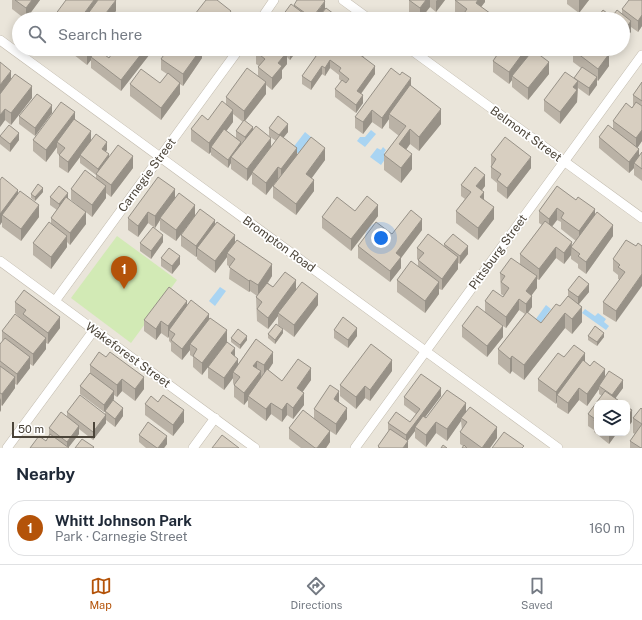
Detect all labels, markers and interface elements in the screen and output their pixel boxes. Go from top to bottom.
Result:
search box [12,12,630,56]
icon: search [26,23,48,45]
text: Search here [58,26,142,43]
street label: Belmont Street [488,103,565,165]
street label: Carnegie Street [115,135,179,215]
street label: Pittsburg Street [466,211,530,292]
street label: Brompton Road [240,213,318,275]
your location [371,228,391,248]
pin: 1 [111,256,137,289]
street label: Wakeforest Street [83,319,174,391]
map controls [594,400,630,436]
button: layers [594,400,630,436]
scale bar [12,420,95,439]
text: 50 m [18,423,44,435]
text: Nearby [16,464,75,484]
text: Whitt Johnson Park [55,512,192,529]
text: 1 [27,521,33,536]
text: 160 m [589,521,625,536]
text: Park · Carnegie Street [55,529,188,544]
tab: Map [89,575,112,611]
tab: Directions [291,575,342,611]
tab: Saved [521,575,553,611]

